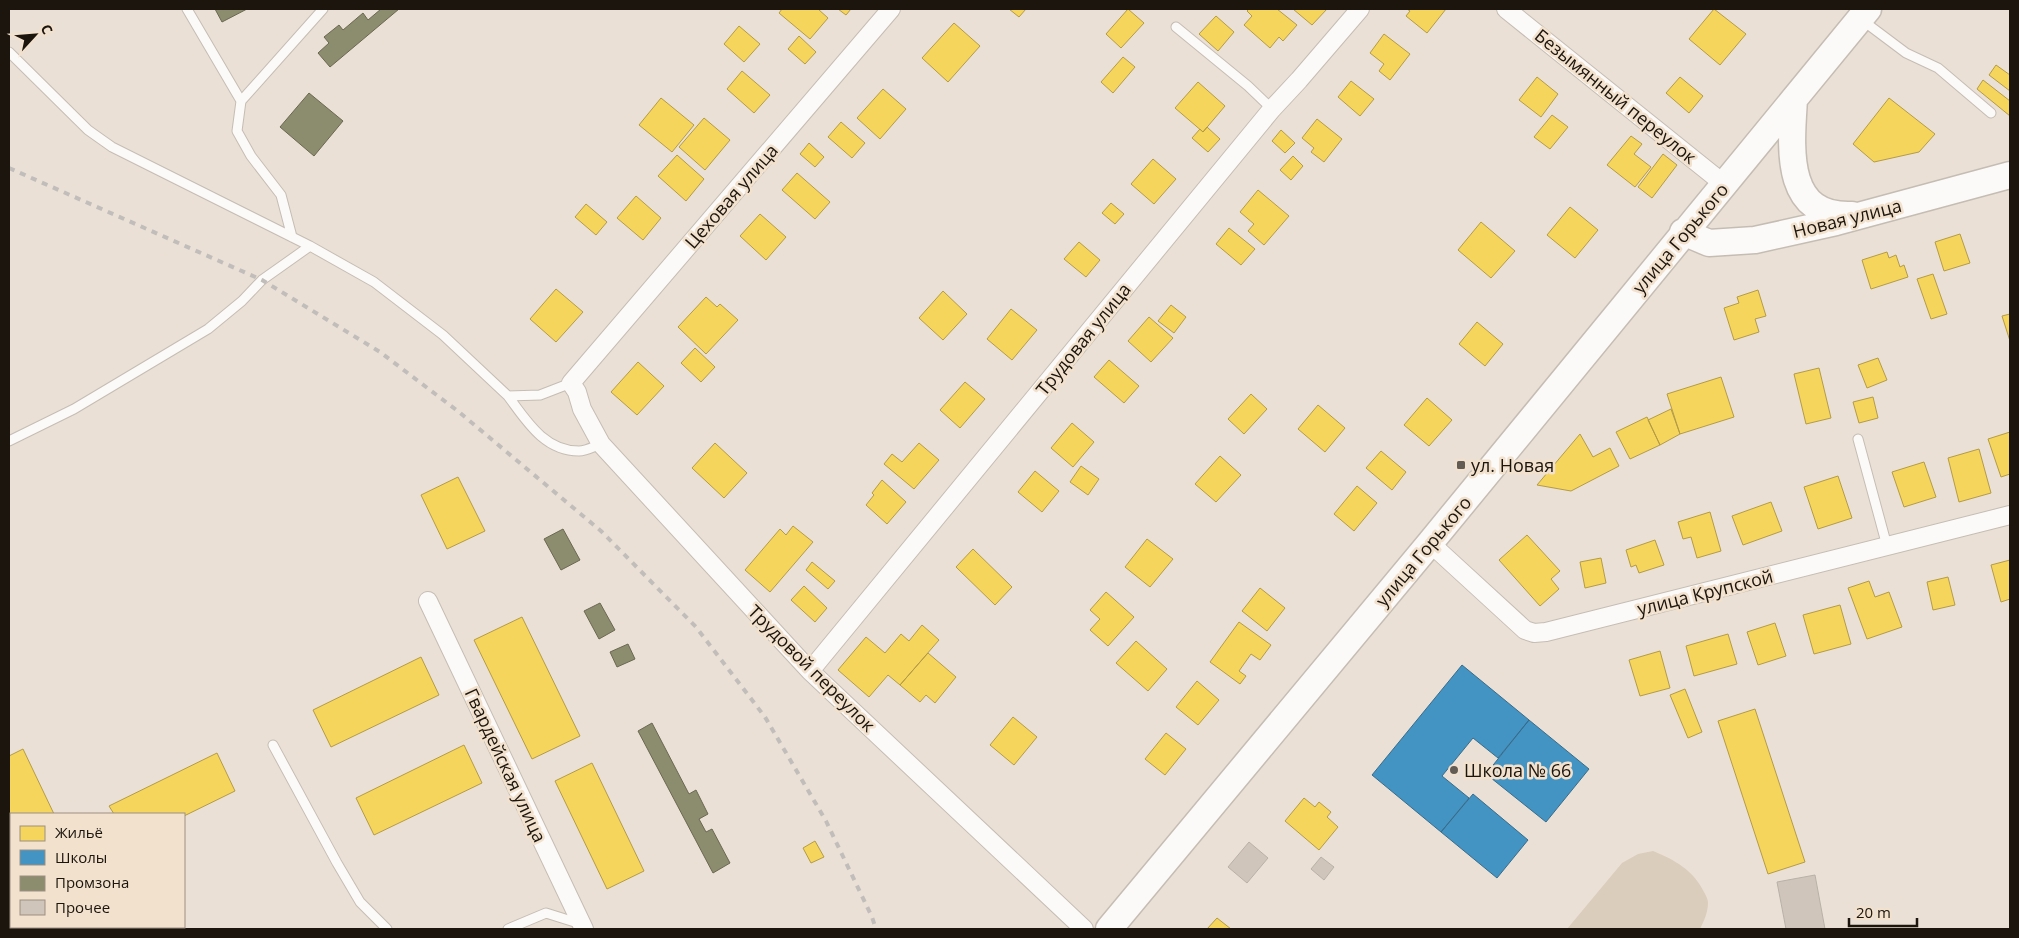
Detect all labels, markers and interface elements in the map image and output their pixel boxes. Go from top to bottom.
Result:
north arrow [10,10,60,60]
text: С [37,21,58,37]
street label: Безымянный переулок [1530,23,1702,169]
street label: Цеховая улица [679,139,783,253]
street label: улица Горького [1627,178,1733,298]
street label: Новая улица [1790,193,1904,243]
street label: Трудовая улица [1030,278,1136,400]
place label: ул. Новая [1471,453,1554,477]
marker: ул. Новая [1455,459,1467,471]
street label: улица Горького [1370,491,1476,611]
street label: улица Крупской [1635,564,1775,620]
street label: Трудовой переулок [743,599,881,737]
street label: Гвардейская улица [460,684,552,846]
place label: Школа № 66 [1464,758,1571,782]
marker: Школа № 66 [1448,764,1460,776]
legend [10,813,185,928]
text: Жильё [55,822,103,842]
text: Школы [55,847,107,867]
text: Промзона [55,872,129,892]
scale bar [1849,896,1916,928]
text: Прочее [55,897,110,917]
text: 20 m [1856,902,1891,922]

